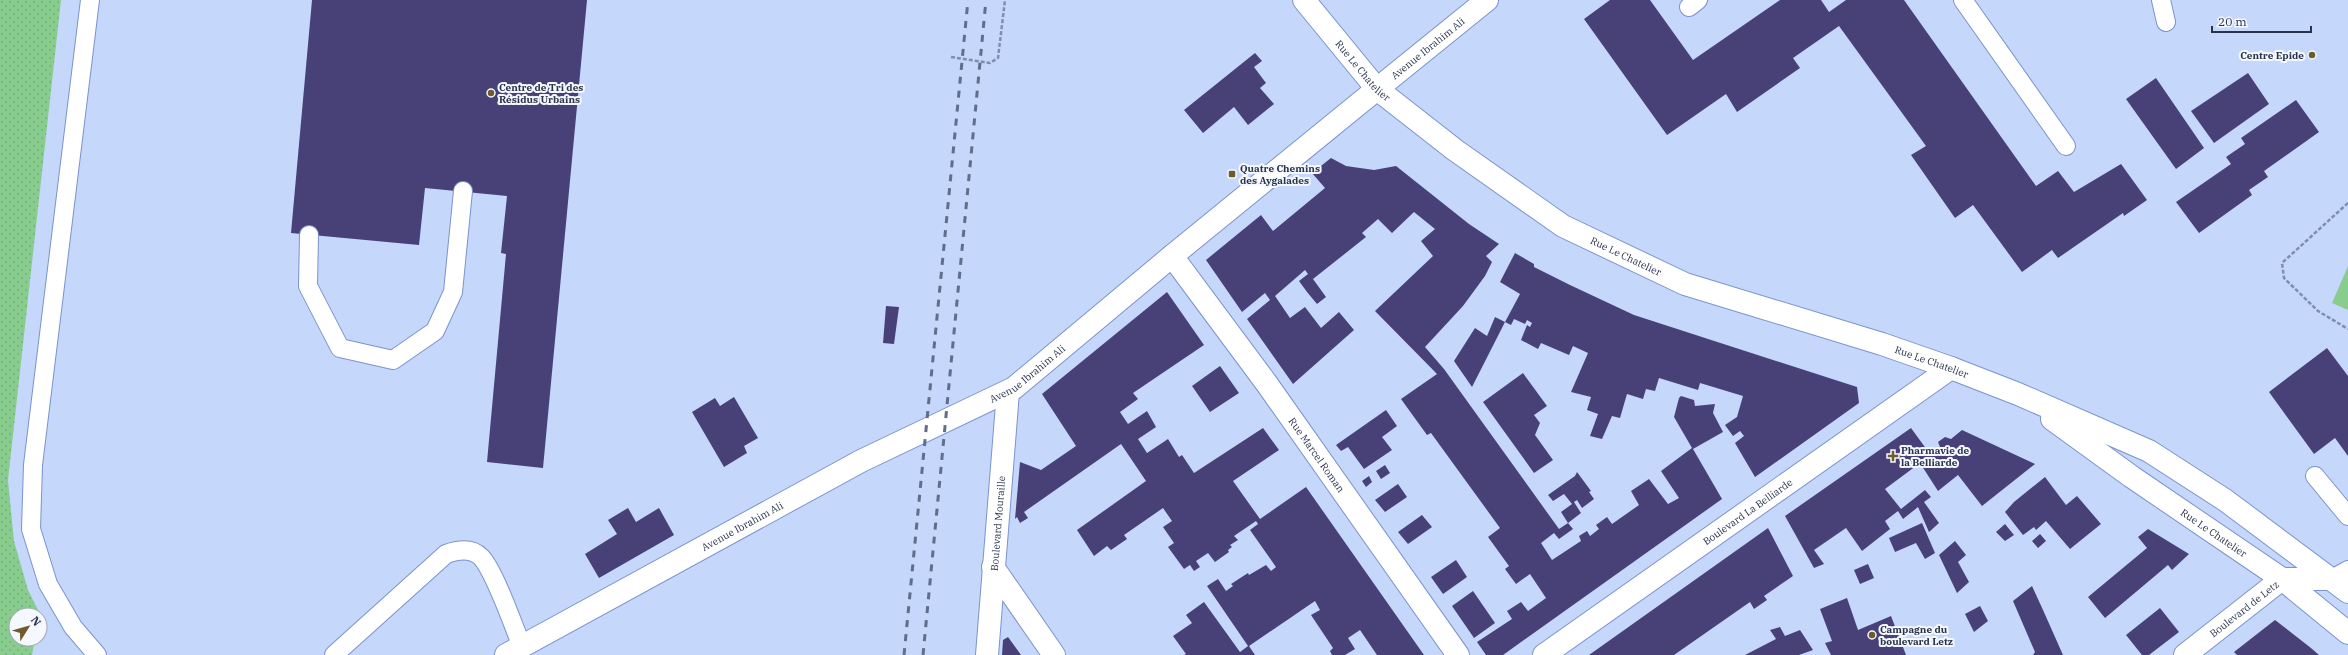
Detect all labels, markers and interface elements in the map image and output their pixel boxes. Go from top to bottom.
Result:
scale bar [2212,8,2311,34]
text: 20 m [2218,14,2247,29]
street label: Avenue Ibrahim Ali [1388,15,1467,82]
street label: Rue Le Chatelier [1332,37,1393,104]
place label: Centre Epide [2240,49,2304,62]
marker: Centre Epide [2307,50,2317,60]
place label: Centre de Tri des Résidus Urbains [499,81,583,106]
marker: Centre de Tri des Résidus Urbains [486,88,496,98]
place label: Quatre Chemins des Aygalades [1240,162,1320,187]
marker: Quatre Chemins des Aygalades [1227,169,1237,179]
street label: Rue Le Chatelier [1588,234,1664,279]
street label: Avenue Ibrahim Ali [987,342,1068,406]
street label: Rue Le Chatelier [1893,343,1971,381]
street label: Rue Marcel Roman [1286,415,1348,496]
place label: Pharmavie de la Belliarde [1901,444,1969,469]
marker: Pharmavie de la Belliarde [1888,451,1898,461]
street label: Boulevard Mouraille [988,475,1008,572]
street label: Boulevard La Belliarde [1700,476,1795,548]
street label: Avenue Ibrahim Ali [699,499,785,554]
street label: Rue Le Chatelier [2178,506,2250,561]
street label: Boulevard de Letz [2207,578,2282,640]
north arrow [8,607,48,647]
text: N [28,613,44,629]
place label: Campagne du boulevard Letz [1880,623,1953,648]
marker: Campagne du boulevard Letz [1867,630,1877,640]

